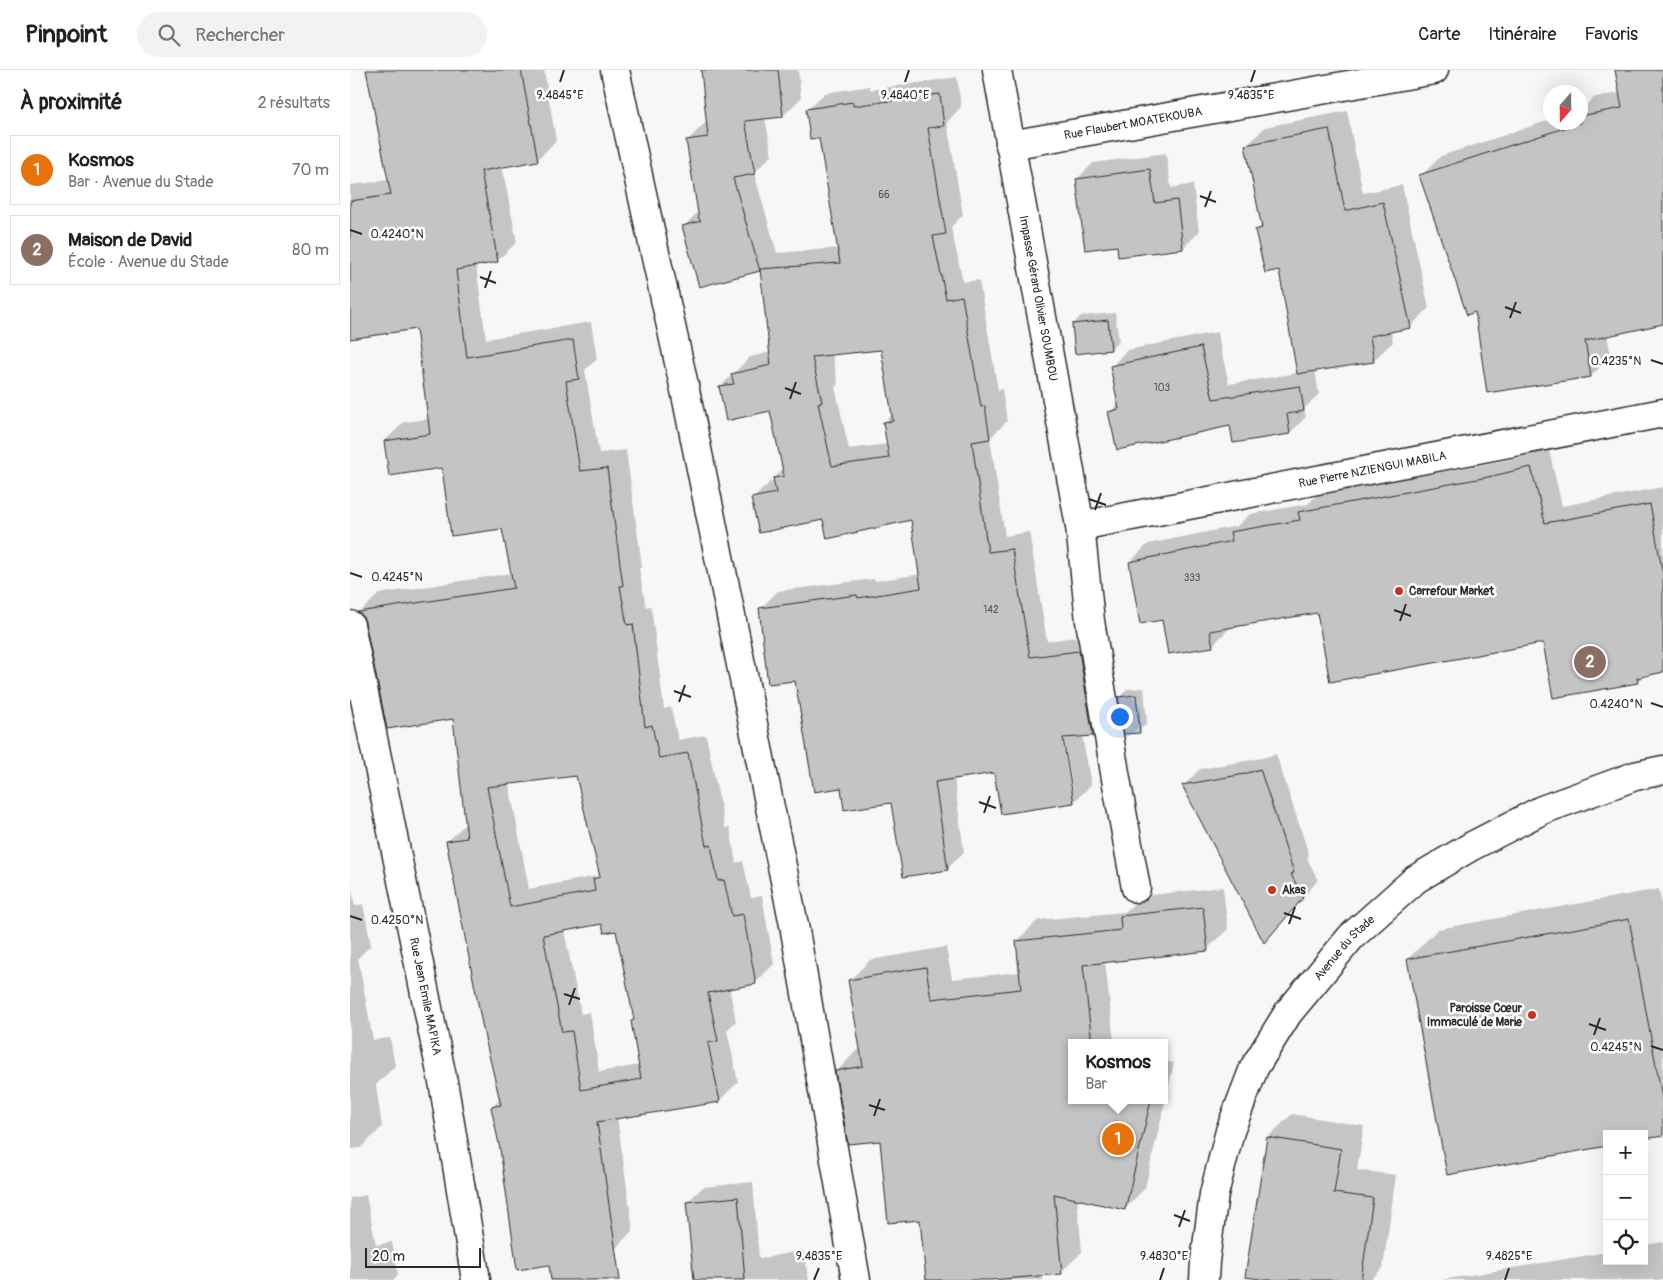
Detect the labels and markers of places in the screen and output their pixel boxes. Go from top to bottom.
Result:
place label: Carrefour Market [1409,584,1495,599]
marker: Carrefour Market [1393,585,1405,597]
pin: 2 [1574,643,1606,681]
place label: Akas [1282,883,1306,898]
marker: Akas [1266,884,1278,896]
place label: Paroisse Cœur Immaculé de Marie [1427,1001,1523,1030]
marker: Paroisse Cœur Immaculé de Marie [1526,1009,1538,1021]
pin: 1 [1102,1120,1134,1158]

